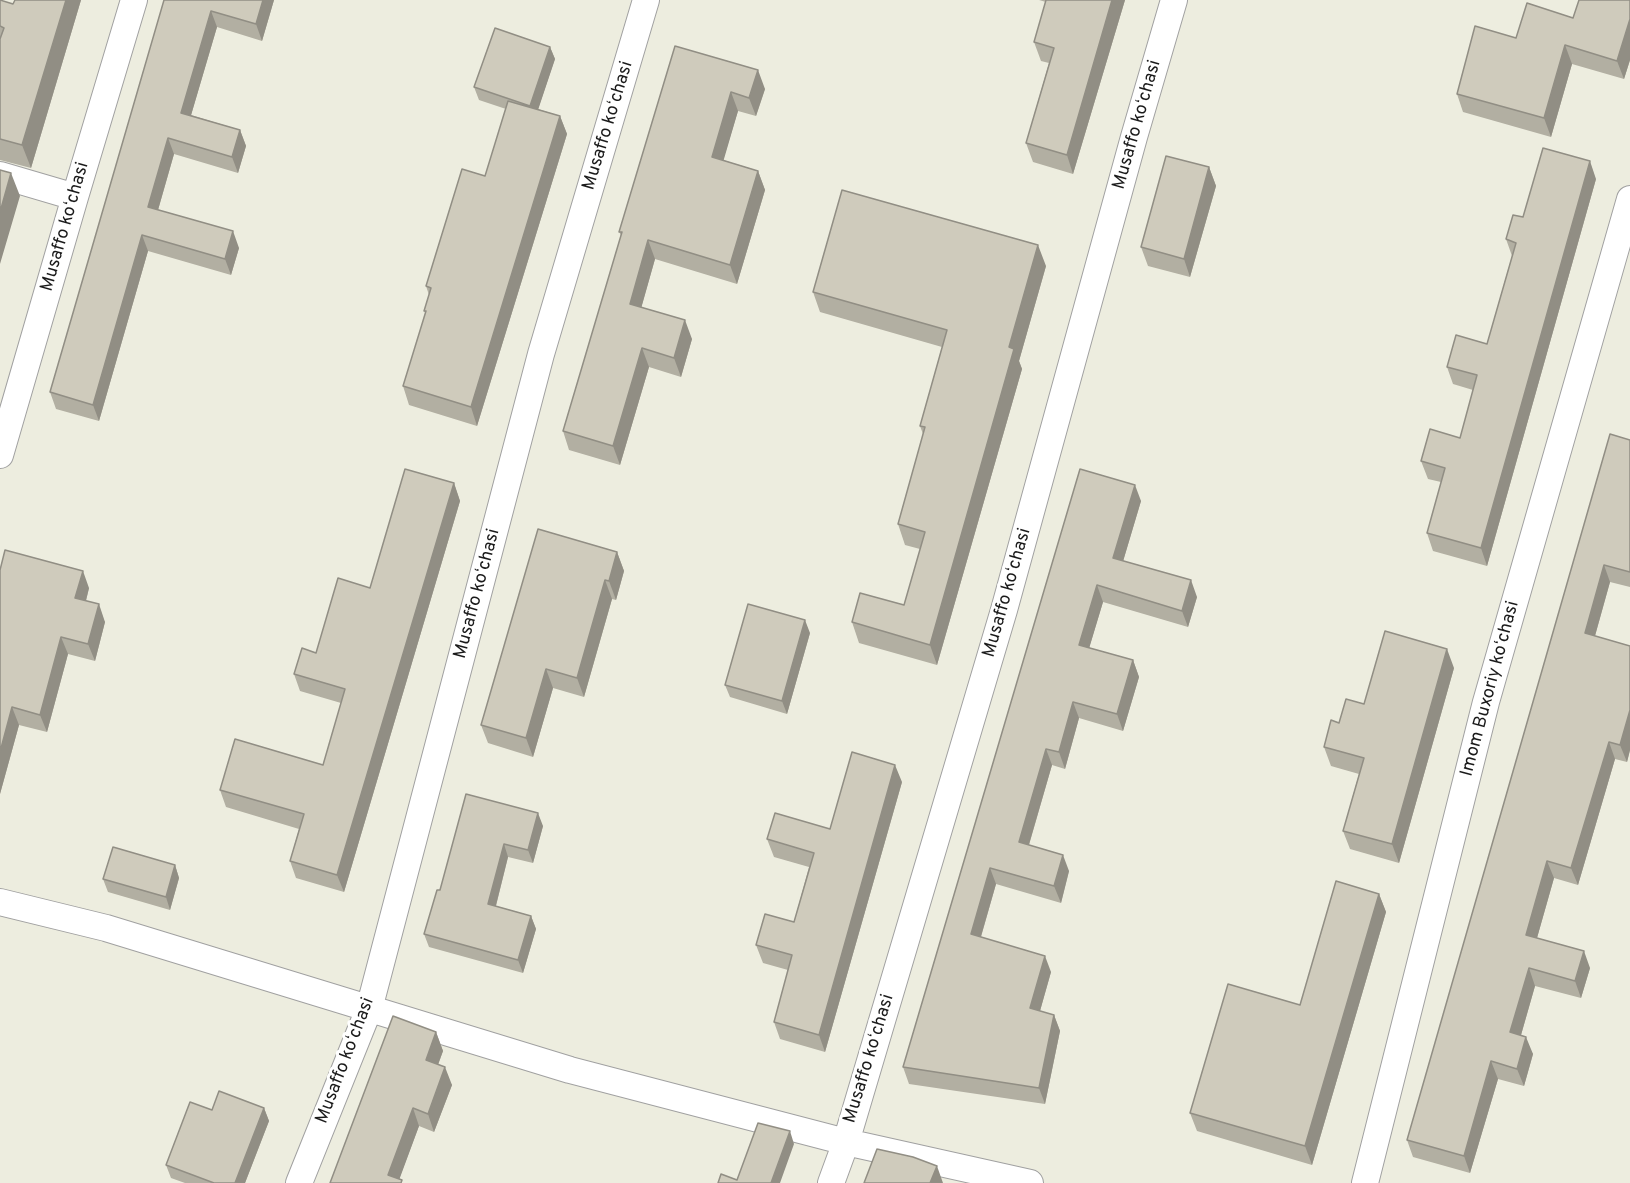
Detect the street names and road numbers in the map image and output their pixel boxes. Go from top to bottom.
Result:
street label: Musaffo koʻchasi [1109,58,1167,192]
street label: Musaffo koʻchasi [579,59,639,193]
street label: Musaffo koʻchasi [37,160,95,294]
street label: Musaffo koʻchasi [979,526,1037,660]
street label: Musaffo koʻchasi [450,527,506,661]
street label: Imom Buxoriy koʻchasi [1457,599,1525,779]
street label: Musaffo koʻchasi [840,992,900,1126]
street label: Musaffo koʻchasi [312,995,380,1127]

